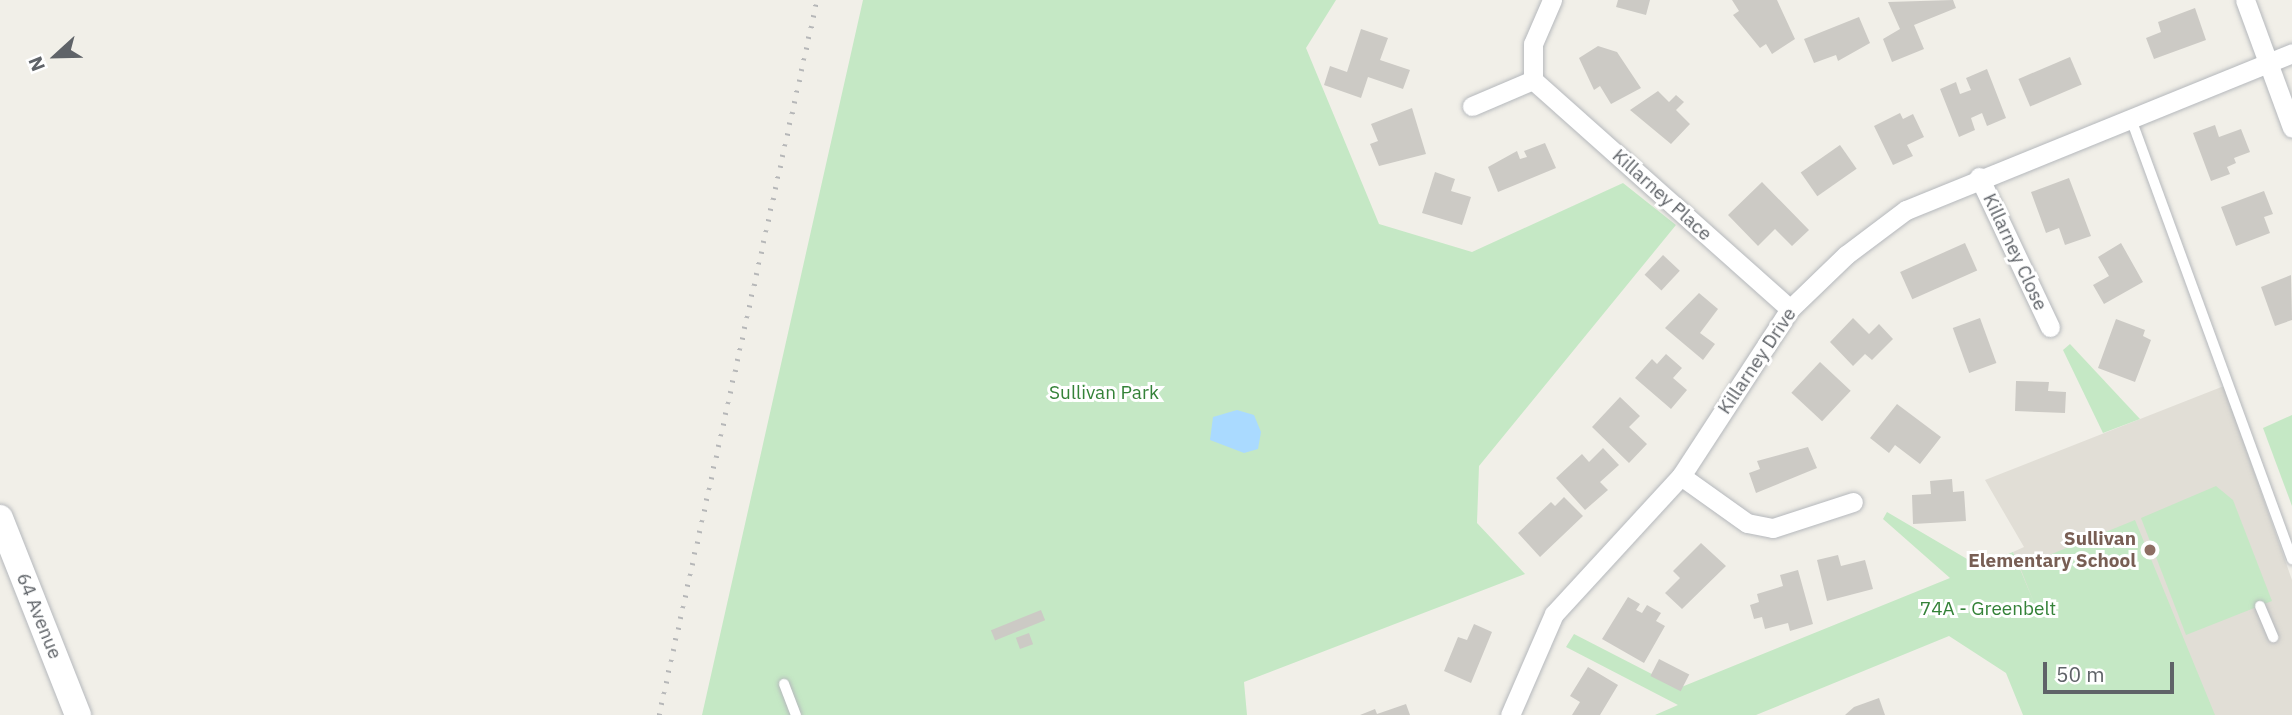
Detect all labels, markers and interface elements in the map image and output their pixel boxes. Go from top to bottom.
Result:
north arrow [21,21,91,91]
text: N [23,53,50,75]
street label: Killarney Place [1608,144,1716,246]
street label: Killarney Close [1978,190,2052,314]
street label: Killarney Drive [1713,303,1801,419]
park label: Sullivan Park [1049,382,1159,404]
place label: Sullivan Elementary School [1968,528,2136,572]
marker: Sullivan Elementary School [2142,542,2158,558]
street label: 64 Avenue [11,570,67,662]
park label: 74A - Greenbelt [1920,598,2056,620]
scale bar [2047,648,2178,692]
text: 50 m [2056,660,2105,688]

